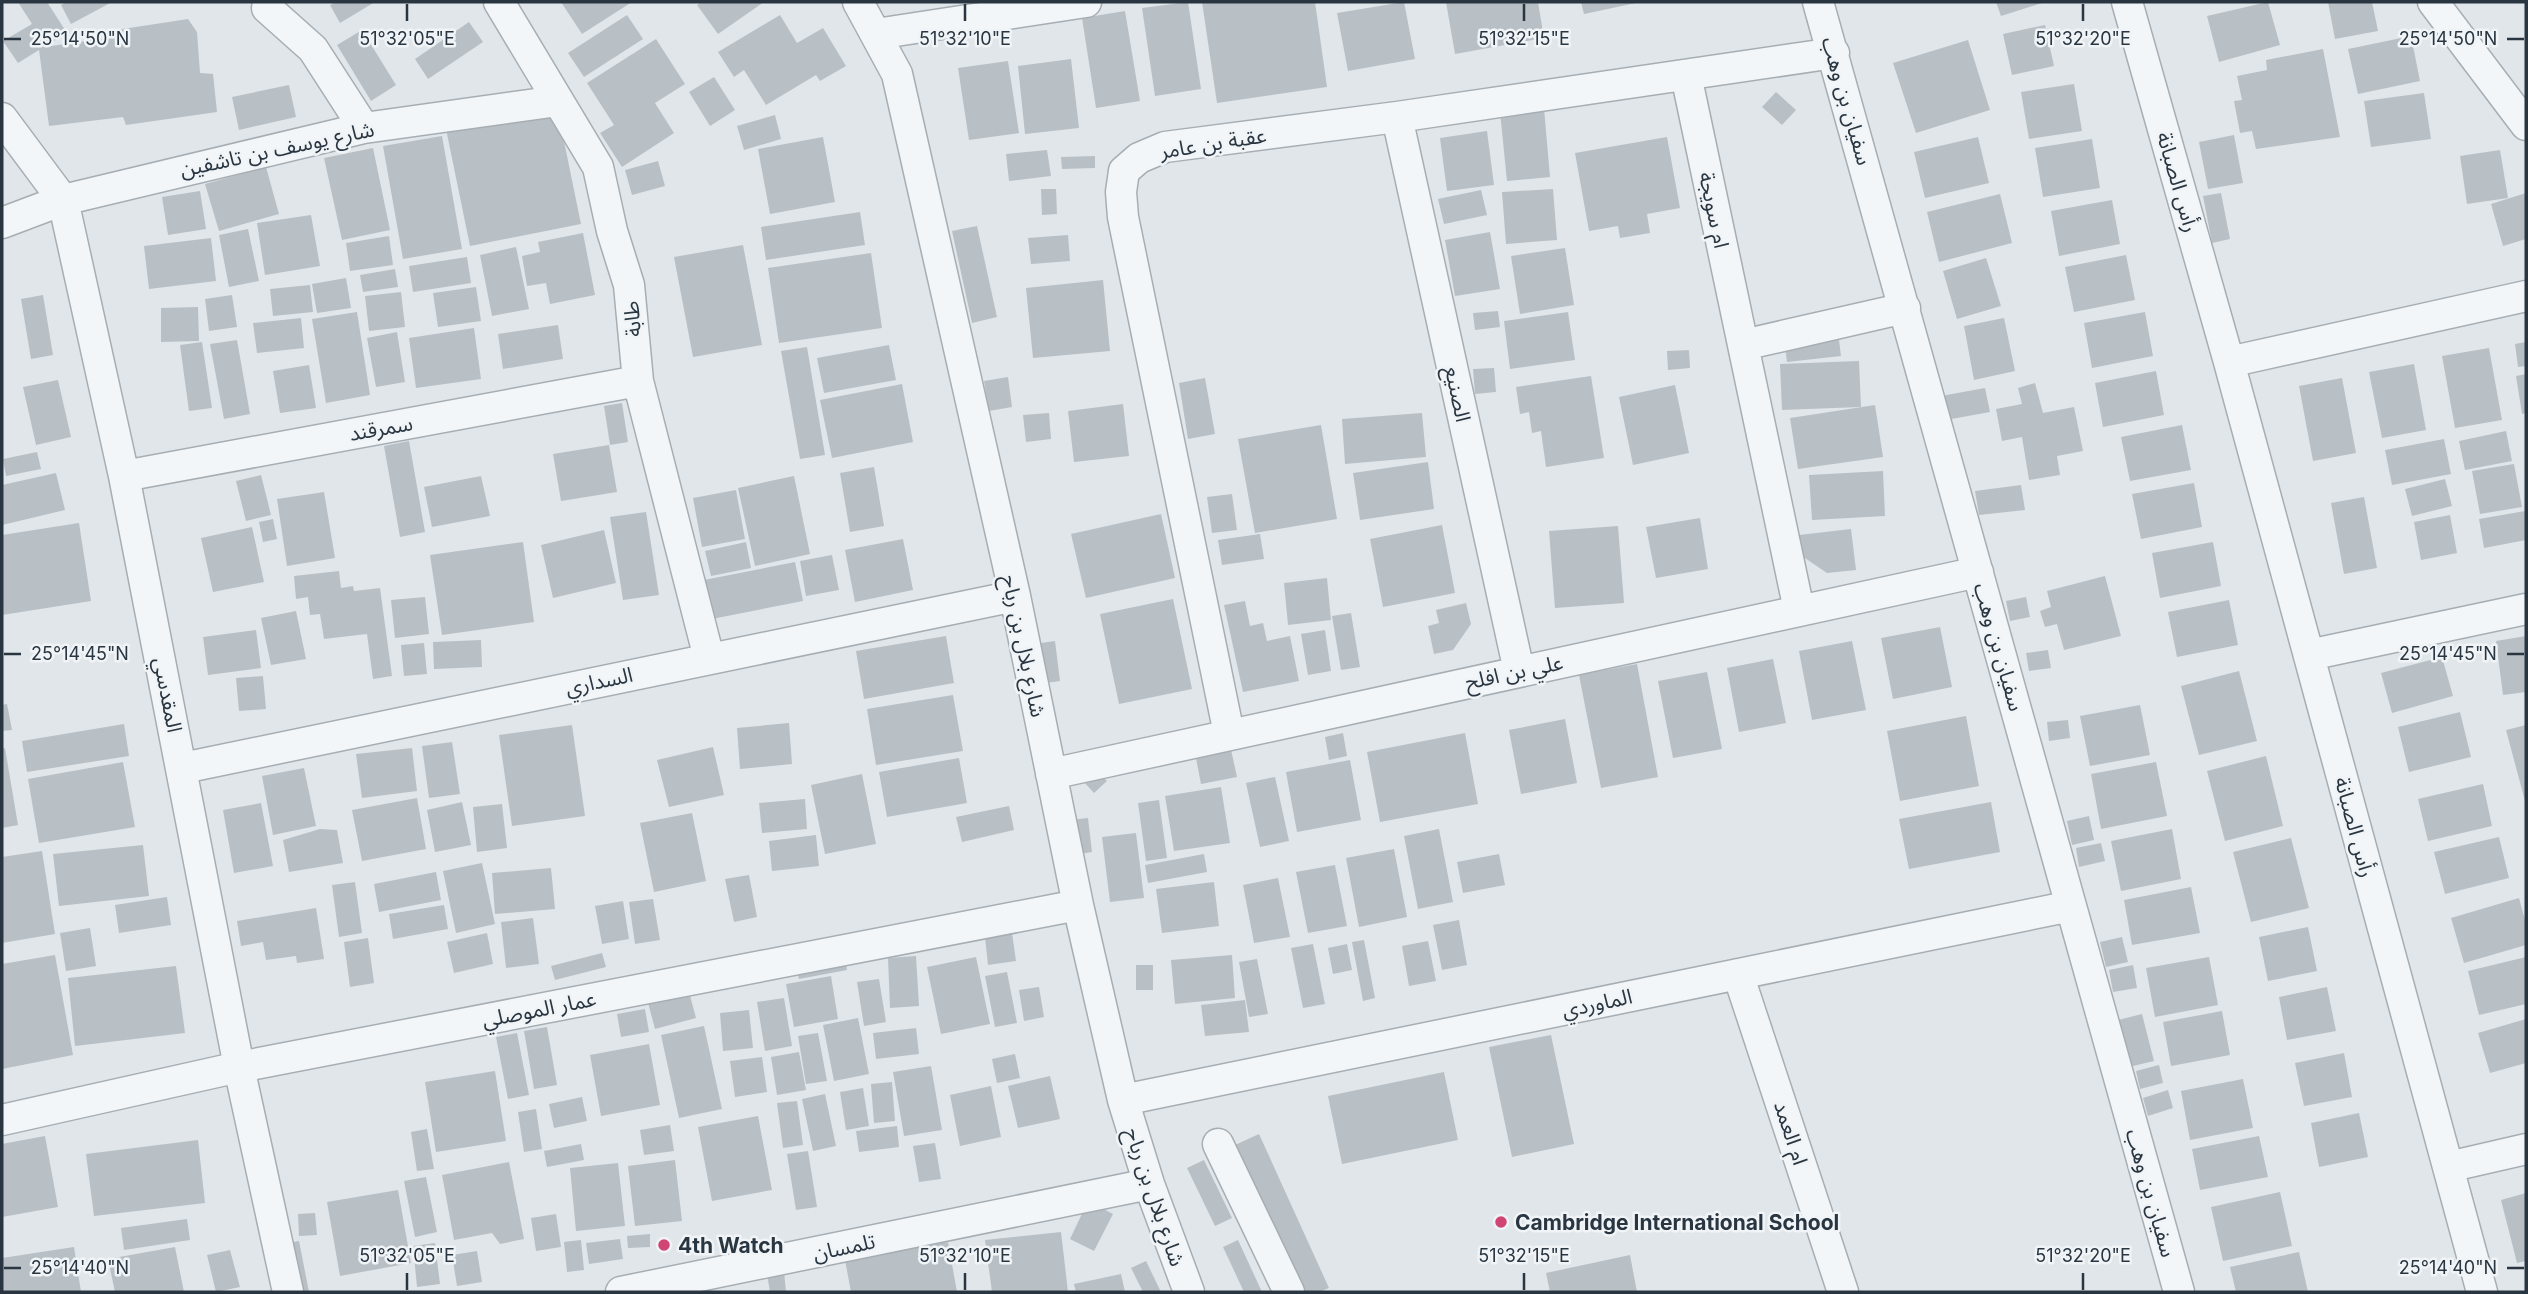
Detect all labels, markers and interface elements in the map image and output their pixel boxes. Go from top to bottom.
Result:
text: 25°14'50"N [31,28,129,49]
text: 51°32'05"E [359,28,455,49]
text: 51°32'10"E [919,28,1011,49]
text: 51°32'15"E [1478,28,1570,49]
text: 51°32'20"E [2035,28,2131,49]
text: 25°14'50"N [2399,28,2497,49]
street label: سفيان بن وهب [1817,34,1877,168]
street label: شارع يوسف بن تاشفين [178,116,377,185]
street label: عقبة بن عامر [1157,122,1268,164]
street label: رأس الصبانة [2152,129,2204,235]
street label: ام سويجة [1690,170,1734,251]
street label: طابة [618,300,646,338]
street label: الصنيع [1437,364,1476,425]
street label: سمرقند [347,410,415,446]
street label: شارع بلال بن رباح [994,573,1051,720]
street label: سفيان بن وهب [1969,580,2029,714]
text: 25°14'45"N [31,643,129,664]
text: 25°14'45"N [2399,643,2497,664]
street label: علي بن افلح [1463,649,1566,698]
street label: المقدسي [145,655,188,735]
street label: السداري [563,662,636,704]
street label: رأس الصبانة [2330,774,2380,880]
street label: الماوردي [1560,983,1635,1026]
street label: عمار الموصلي [480,986,599,1036]
street label: ام العمد [1765,1098,1813,1169]
street label: شارع بلال بن رباح [1117,1125,1190,1270]
street label: سفيان بن وهب [2121,1126,2181,1260]
place label: Cambridge International School [1515,1210,1839,1235]
marker: Cambridge International School [1493,1214,1509,1230]
street label: تلمسان [811,1228,877,1266]
place label: 4th Watch [678,1233,784,1258]
marker: 4th Watch [656,1237,672,1253]
text: 51°32'05"E [359,1245,455,1266]
text: 51°32'10"E [919,1245,1011,1266]
text: 51°32'15"E [1478,1245,1570,1266]
text: 51°32'20"E [2035,1245,2131,1266]
text: 25°14'40"N [31,1257,129,1278]
text: 25°14'40"N [2399,1257,2497,1278]

